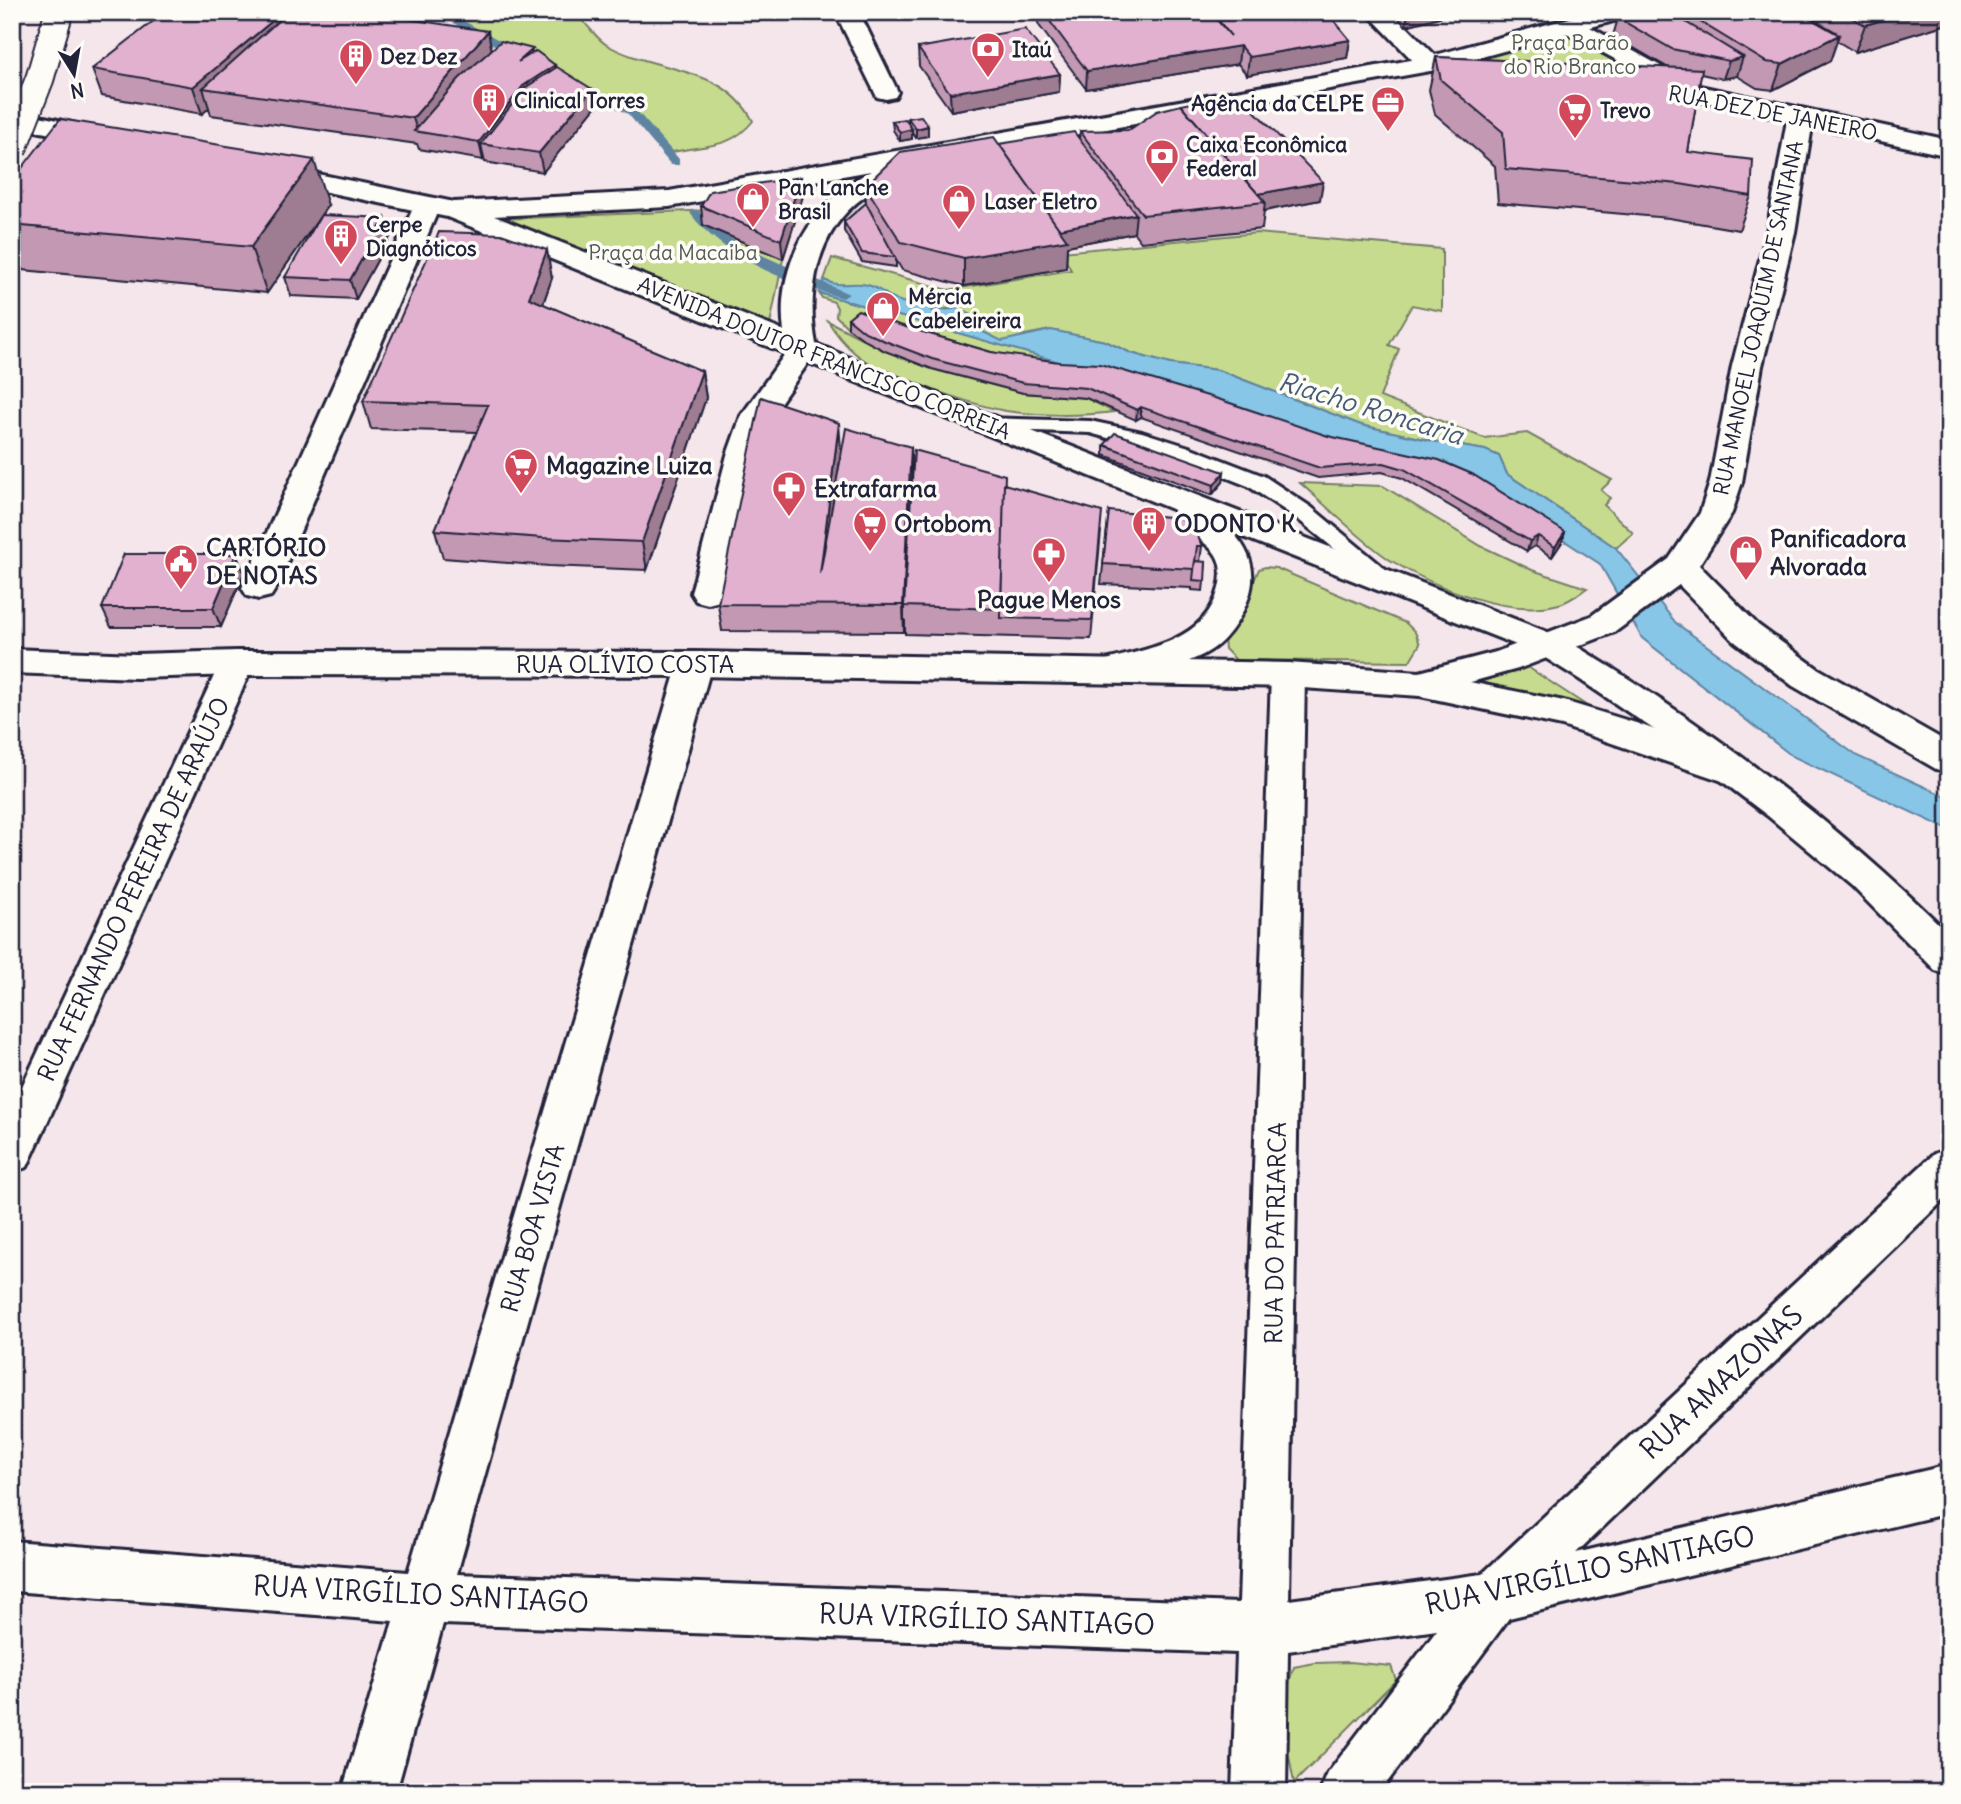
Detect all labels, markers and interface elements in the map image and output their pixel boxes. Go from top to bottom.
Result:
park label: Praça Barão do Rio Branco [1504,29,1636,80]
bank icon: Itaú [969,30,1007,79]
place label: Itaú [1012,36,1052,63]
building icon: Dez Dez [337,37,375,86]
north arrow [38,38,108,108]
place label: Dez Dez [380,43,458,70]
text: N [69,78,86,104]
street label: RUA DEZ DE JANEIRO [1666,79,1880,147]
building icon: Clinical Torres [470,81,508,130]
office icon: Agência da CELPE [1369,84,1407,133]
place label: Clinical Torres [514,87,646,114]
place label: Agência da CELPE [1191,90,1364,117]
supermarket icon: Trevo [1556,91,1594,140]
place label: Trevo [1600,97,1651,124]
place label: Caixa Econômica Federal [1186,131,1347,182]
bank icon: Caixa Econômica Federal [1143,137,1181,186]
street label: RUA MANOEL JOAQUIM DE SANTANA [1707,138,1809,498]
place label: Pan Lanche Brasil [778,174,889,225]
shop icon: Pan Lanche Brasil [734,180,772,229]
shop icon: Laser Eletro [940,182,978,231]
place label: Laser Eletro [984,188,1098,215]
place label: Cerpe Diagnóticos [366,211,477,262]
building icon: Cerpe Diagnóticos [322,217,360,266]
park label: Praça da Macaíba [588,239,758,266]
street label: AVENIDA DOUTOR FRANCISCO CORREIA [634,271,1014,445]
place label: Mércia Cabeleireira [908,283,1022,334]
shop icon: Mércia Cabeleireira [864,289,902,338]
water label: Riacho Roncaria [1275,364,1468,452]
supermarket icon: Magazine Luiza [502,446,540,495]
place label: Magazine Luiza [546,450,713,480]
pharmacy icon: Extrafarma [770,469,808,518]
place label: Extrafarma [814,473,937,503]
supermarket icon: Ortobom [851,504,889,553]
building icon: ODONTO K [1130,504,1168,553]
place label: Ortobom [894,508,992,538]
place label: ODONTO K [1174,508,1296,538]
place label: Panificadora Alvorada [1770,523,1907,581]
place label: CARTÓRIO DE NOTAS [206,532,326,590]
shop icon: Panificadora Alvorada [1727,533,1765,582]
pharmacy icon: Pague Menos [1030,535,1068,584]
public building icon: CARTÓRIO DE NOTAS [162,542,200,591]
place label: Pague Menos [977,584,1121,614]
street label: RUA OLÍVIO COSTA [516,649,734,679]
street label: RUA FERNANDO PEREIRA DE ARAÚJO [31,692,235,1086]
street label: RUA DO PATRIARCA [1258,1122,1292,1344]
street label: RUA BOA VISTA [494,1140,570,1316]
street label: RUA AMAZONAS [1632,1297,1810,1467]
street label: RUA VIRGÍLIO SANTIAGO [1422,1516,1758,1623]
street label: RUA VIRGÍLIO SANTIAGO [252,1566,590,1621]
street label: RUA VIRGÍLIO SANTIAGO [818,1594,1156,1643]

